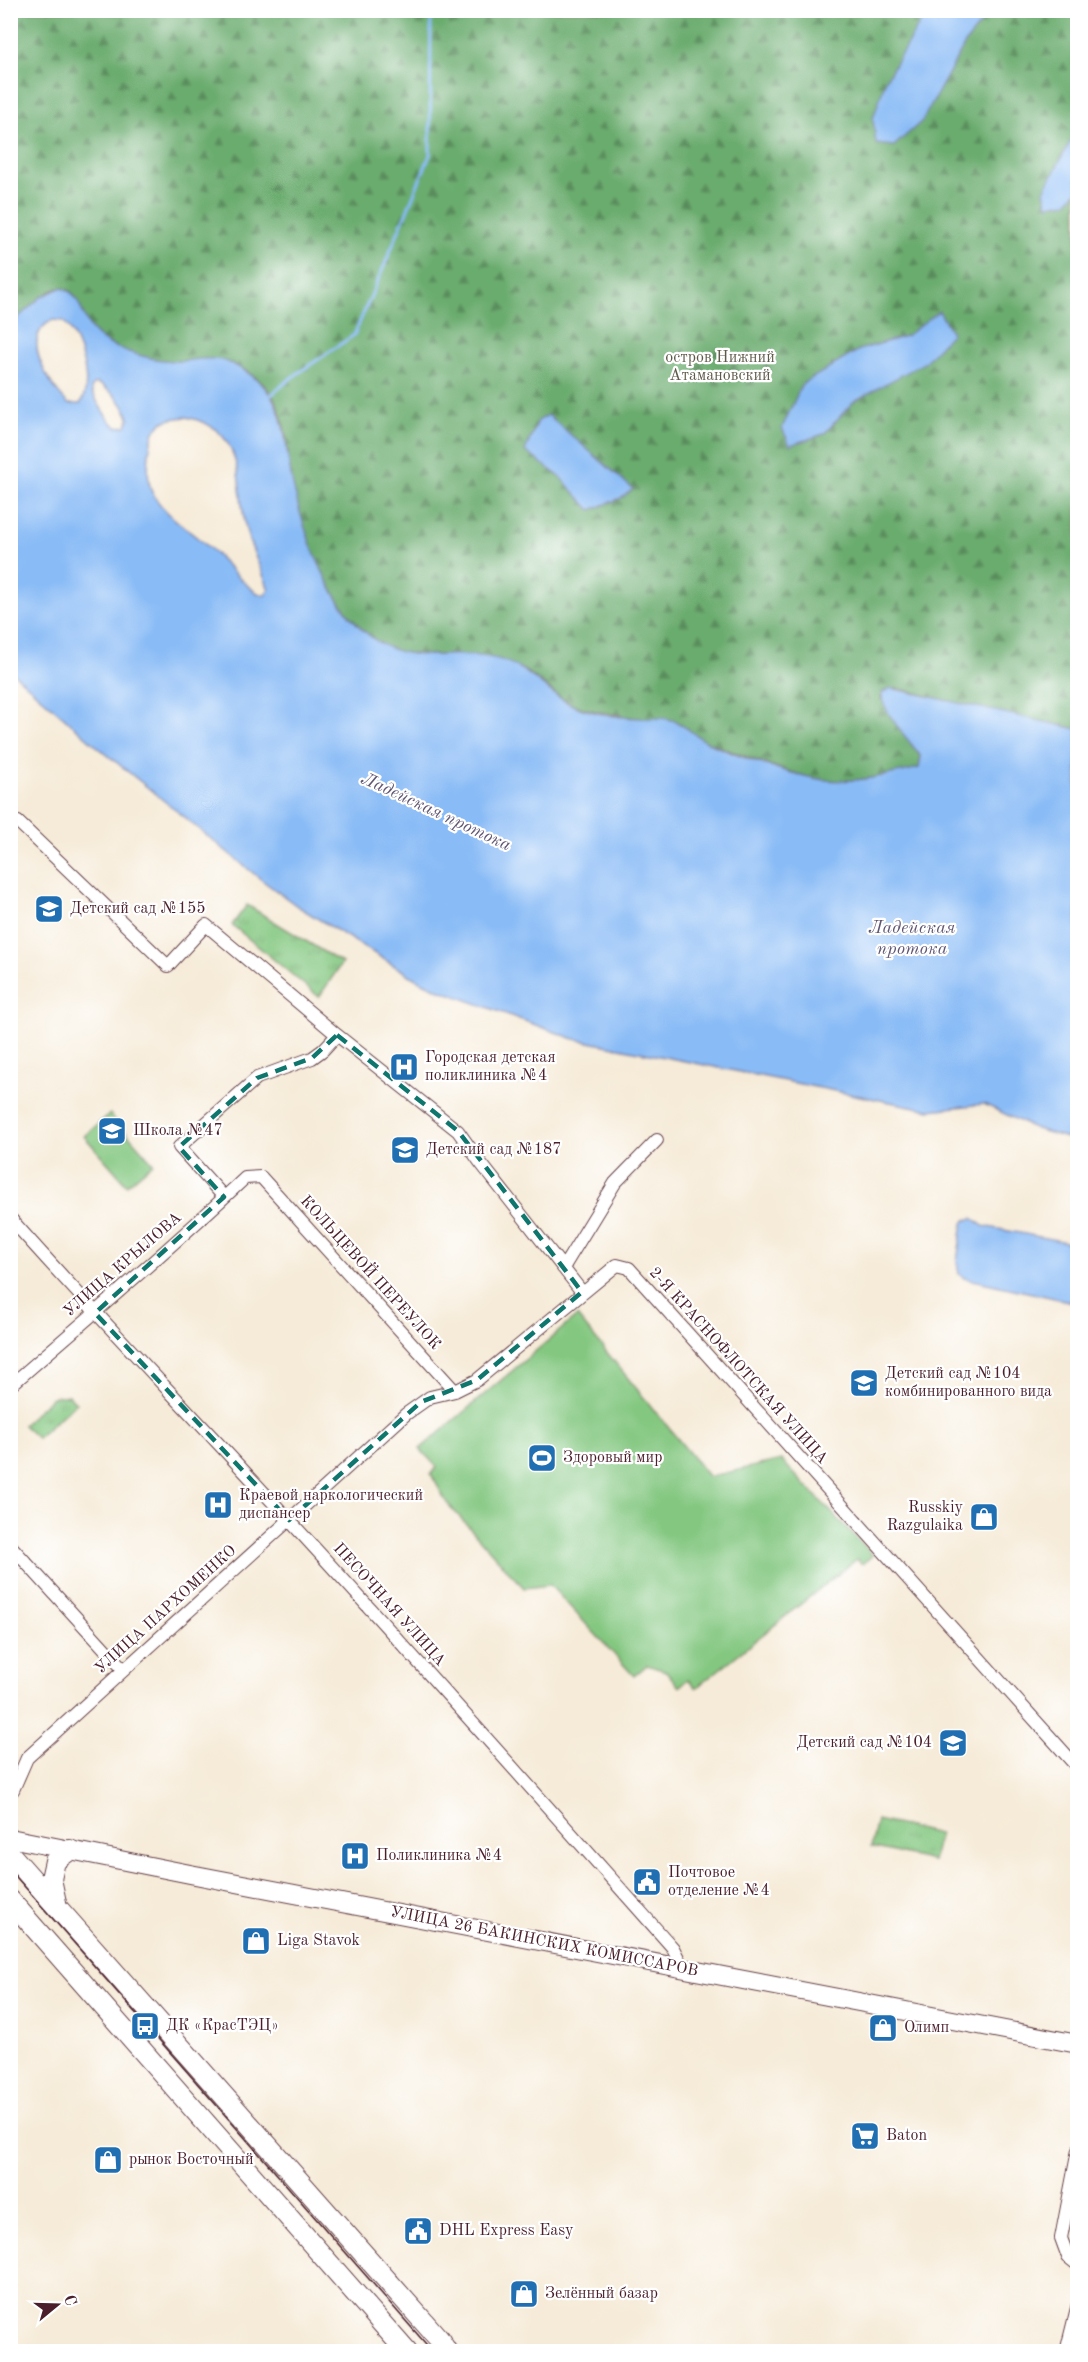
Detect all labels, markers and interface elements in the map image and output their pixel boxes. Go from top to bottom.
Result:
park label: остров Нижний Атамановский [665,350,775,384]
water label: Ладейская протока [358,769,514,855]
school or university icon: Детский сад №155 [33,893,65,925]
place label: Детский сад №155 [70,901,206,917]
water label: Ладейская протока [868,919,956,958]
place label: Городская детская поликлиника №4 [425,1050,556,1084]
hospital icon: Городская детская поликлиника №4 [388,1051,420,1083]
school or university icon: Школа №47 [96,1115,128,1147]
place label: Школа №47 [133,1123,223,1139]
school or university icon: Детский сад №187 [389,1134,421,1166]
place label: Детский сад №187 [426,1142,562,1158]
street label: КОЛЬЦЕВОЙ ПЕРЕУЛОК [297,1190,446,1353]
street label: УЛИЦА КРЫЛОВА [61,1210,185,1320]
street label: 2-Я КРАСНОФЛОТСКАЯ УЛИЦА [646,1265,830,1467]
place label: Детский сад №104 комбинированного вида [885,1366,1052,1400]
school or university icon: Детский сад №104 комбинированного вида [848,1367,880,1399]
sports icon: Здоровый мир [526,1442,558,1474]
place label: Здоровый мир [563,1450,662,1466]
place label: Краевой наркологический диспансер [239,1488,423,1522]
hospital icon: Краевой наркологический диспансер [202,1489,234,1521]
place label: Russkiy Razgulaika [887,1500,964,1534]
shop icon: Russkiy Razgulaika [968,1501,1000,1533]
street label: ПЕСОЧНАЯ УЛИЦА [330,1541,448,1669]
street label: УЛИЦА ПАРХОМЕНКО [92,1543,240,1677]
school or university icon: Детский сад №104 [937,1727,969,1759]
place label: Детский сад №104 [796,1735,932,1751]
hospital icon: Поликлиника №4 [339,1840,371,1872]
place label: Поликлиника №4 [376,1848,502,1864]
place label: Почтовое отделение №4 [668,1865,770,1899]
public building icon: Почтовое отделение №4 [631,1866,663,1898]
street label: УЛИЦА 26 БАКИНСКИХ КОМИССАРОВ [389,1904,699,1980]
shop icon: Liga Stavok [240,1925,272,1957]
place label: Liga Stavok [277,1933,360,1949]
bus stop icon: ДК «КрасТЭЦ» [129,2010,161,2042]
shop icon: Олимп [867,2012,899,2044]
place label: ДК «КрасТЭЦ» [166,2018,279,2034]
place label: Олимп [904,2020,950,2036]
supermarket icon: Baton [849,2120,881,2152]
place label: Baton [886,2128,927,2144]
shop icon: рынок Восточный [92,2144,124,2176]
place label: рынок Восточный [129,2152,254,2168]
public building icon: DHL Express Easy [402,2215,434,2247]
place label: DHL Express Easy [439,2223,574,2239]
north arrow [27,2275,87,2335]
shop icon: Зелённый базар [508,2278,540,2310]
place label: Зелённый базар [545,2286,658,2302]
text: С [60,2293,79,2308]

